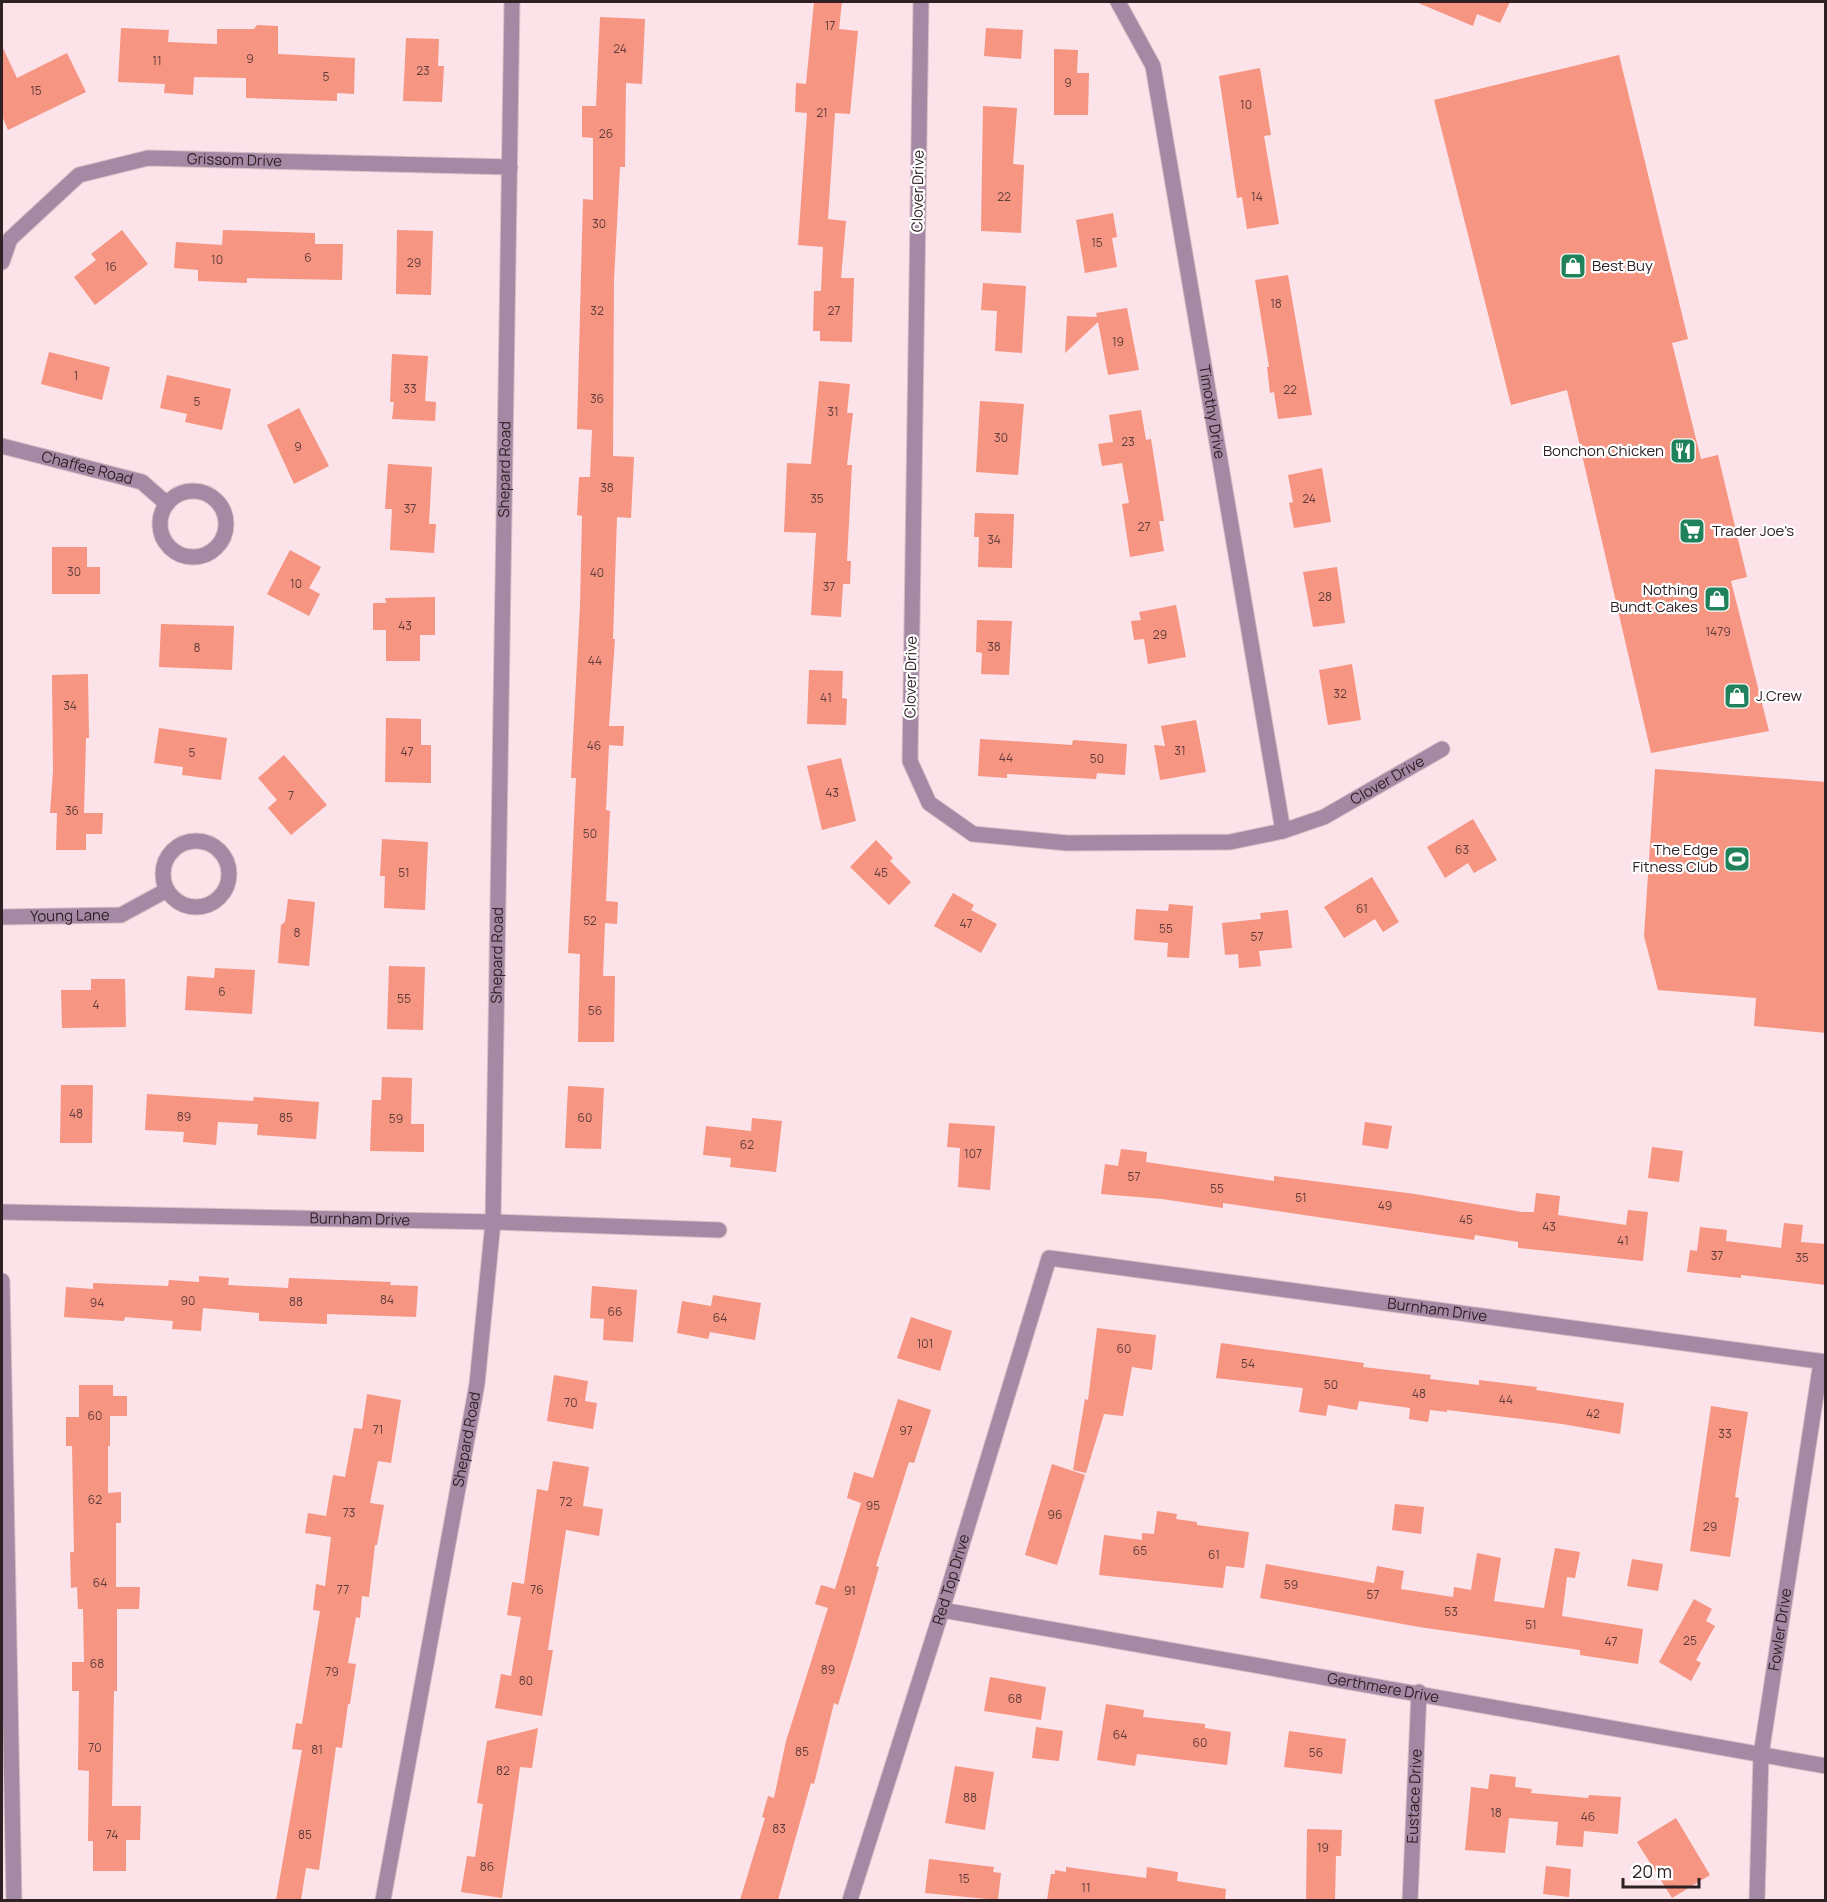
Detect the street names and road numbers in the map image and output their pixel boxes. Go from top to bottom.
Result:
street label: Grissom Drive [187,148,282,171]
street label: Clover Drive [906,149,929,232]
street label: Timothy Drive [1194,363,1231,461]
street label: Shepard Road [493,421,515,518]
street label: Chaffee Road [39,446,135,489]
street label: Clover Drive [899,635,922,718]
street label: Clover Drive [1346,750,1428,810]
street label: Young Lane [30,904,110,927]
street label: Shepard Road [485,907,508,1004]
street label: Burnham Drive [309,1207,411,1230]
street label: Burnham Drive [1386,1292,1489,1327]
street label: Shepard Road [447,1390,485,1489]
street label: Red Top Drive [927,1531,975,1627]
street label: Fowler Drive [1763,1586,1796,1672]
street label: Gerthmere Drive [1326,1667,1441,1708]
street label: Eustace Drive [1401,1748,1427,1844]

